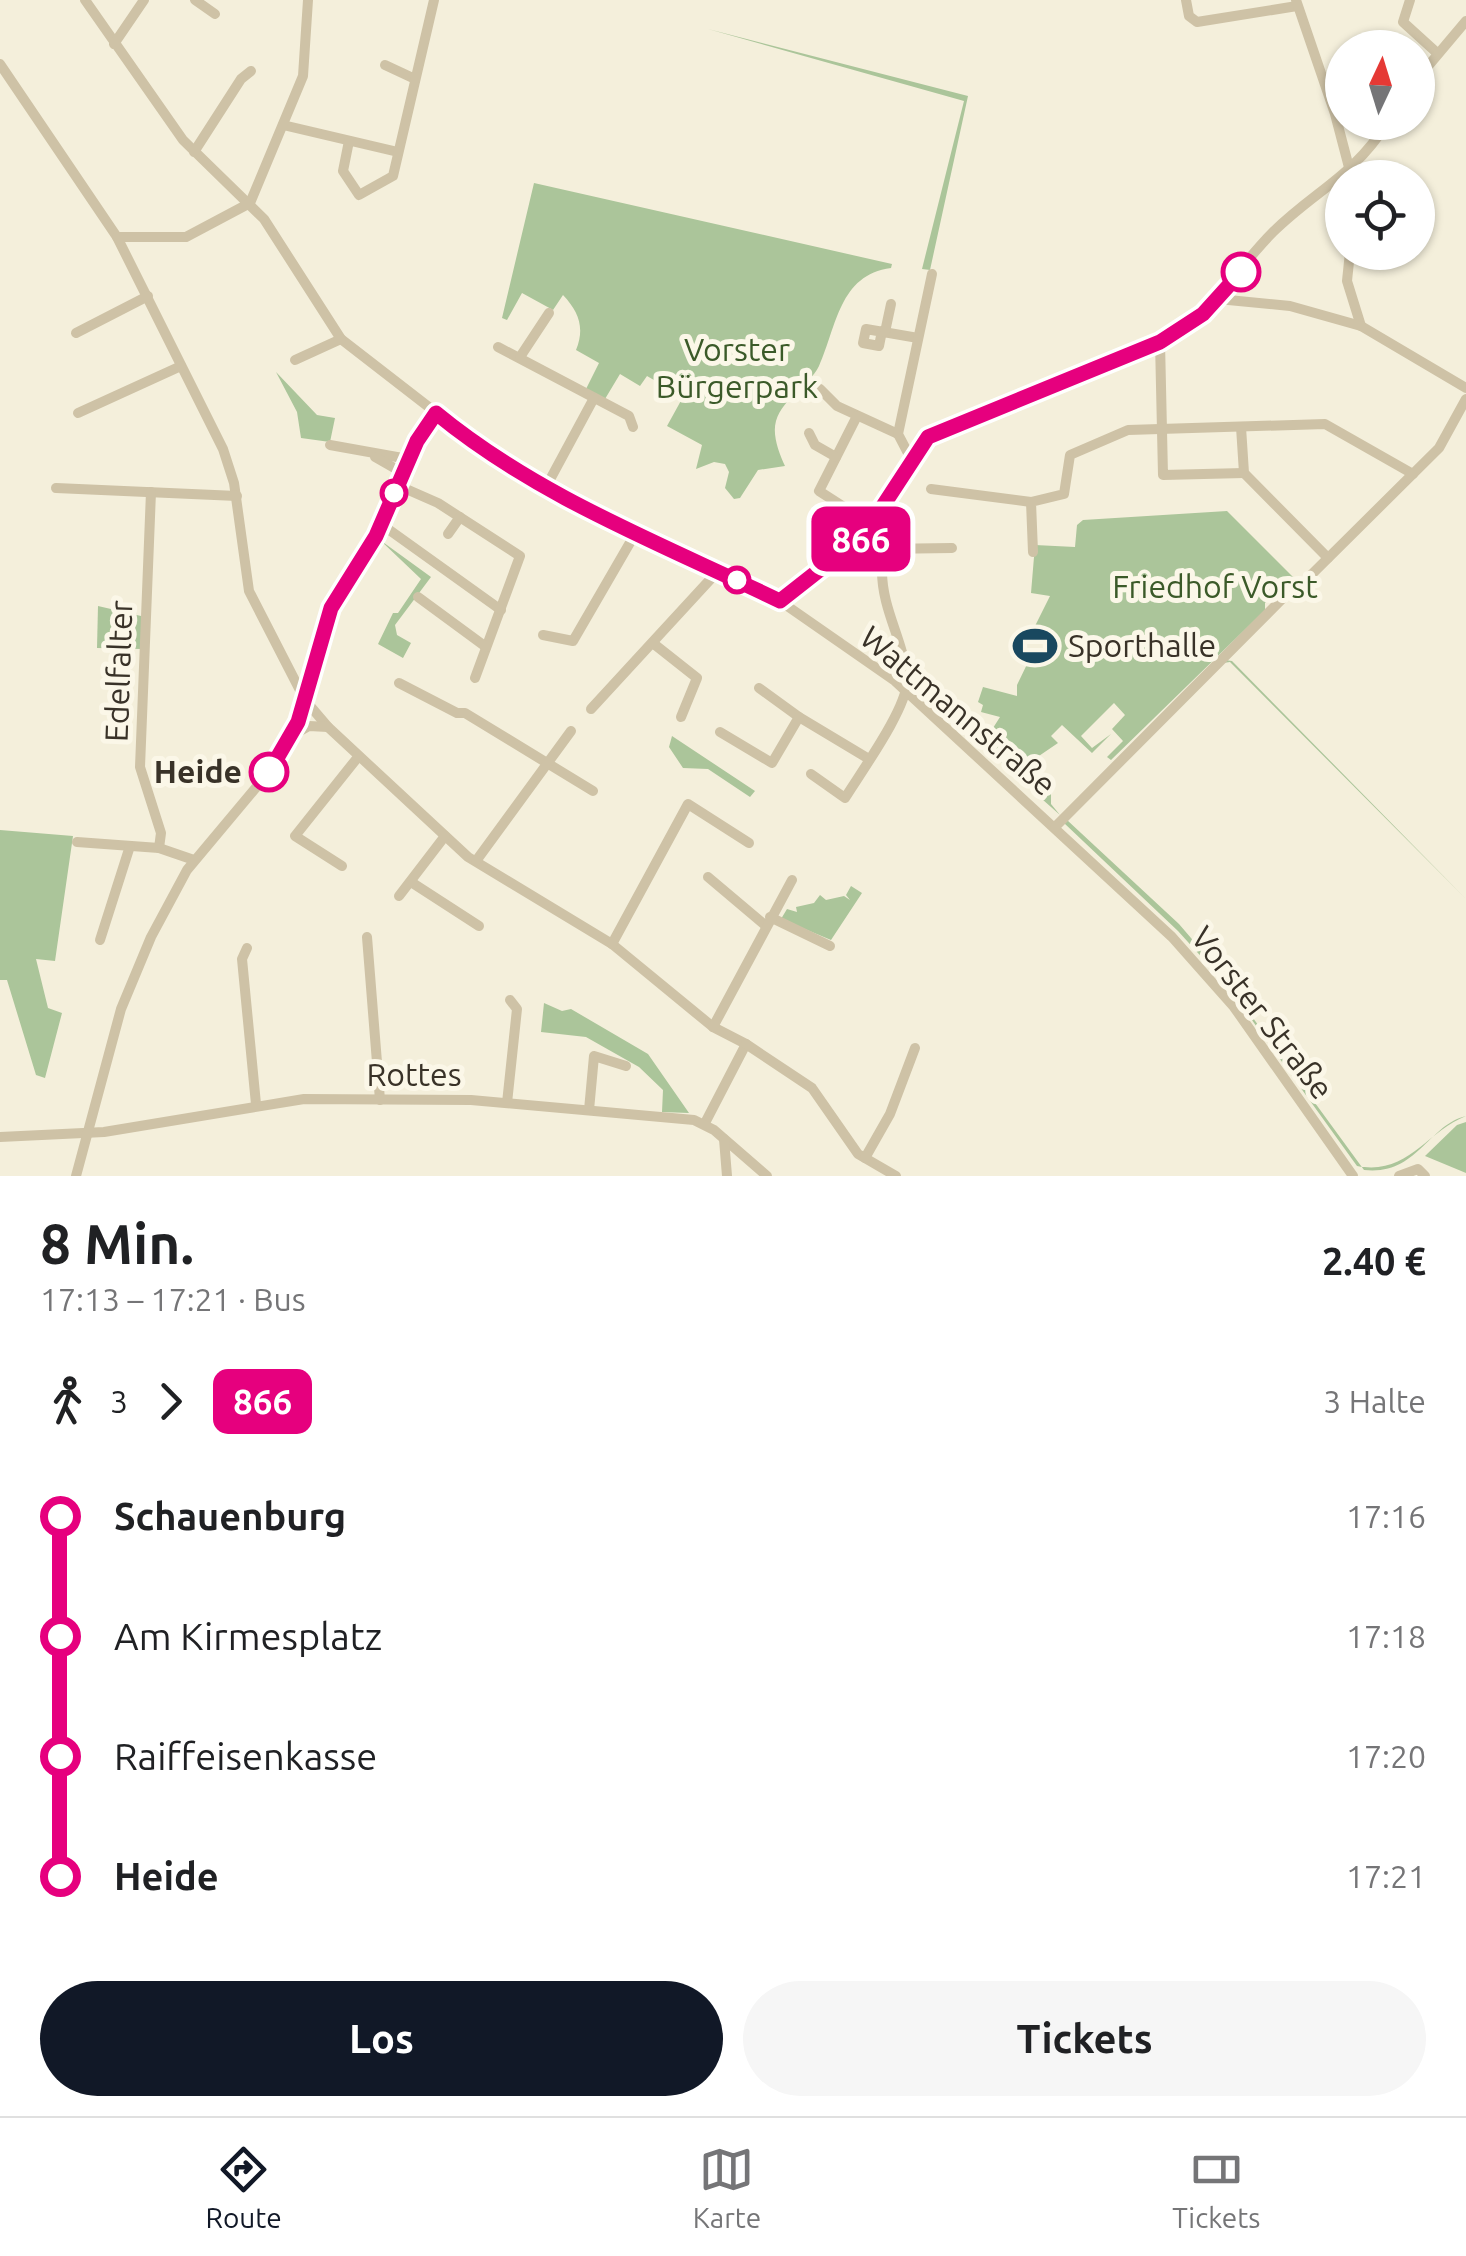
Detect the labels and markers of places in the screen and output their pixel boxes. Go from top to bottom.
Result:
unlabelled marker [1222,253,1260,291]
unlabelled marker [381,480,407,506]
unlabelled marker [724,567,750,593]
sports icon: Sporthalle [1011,622,1059,670]
place label: Sporthalle [1068,627,1216,663]
place label: Heide [154,753,242,789]
marker: Heide [250,753,288,791]

